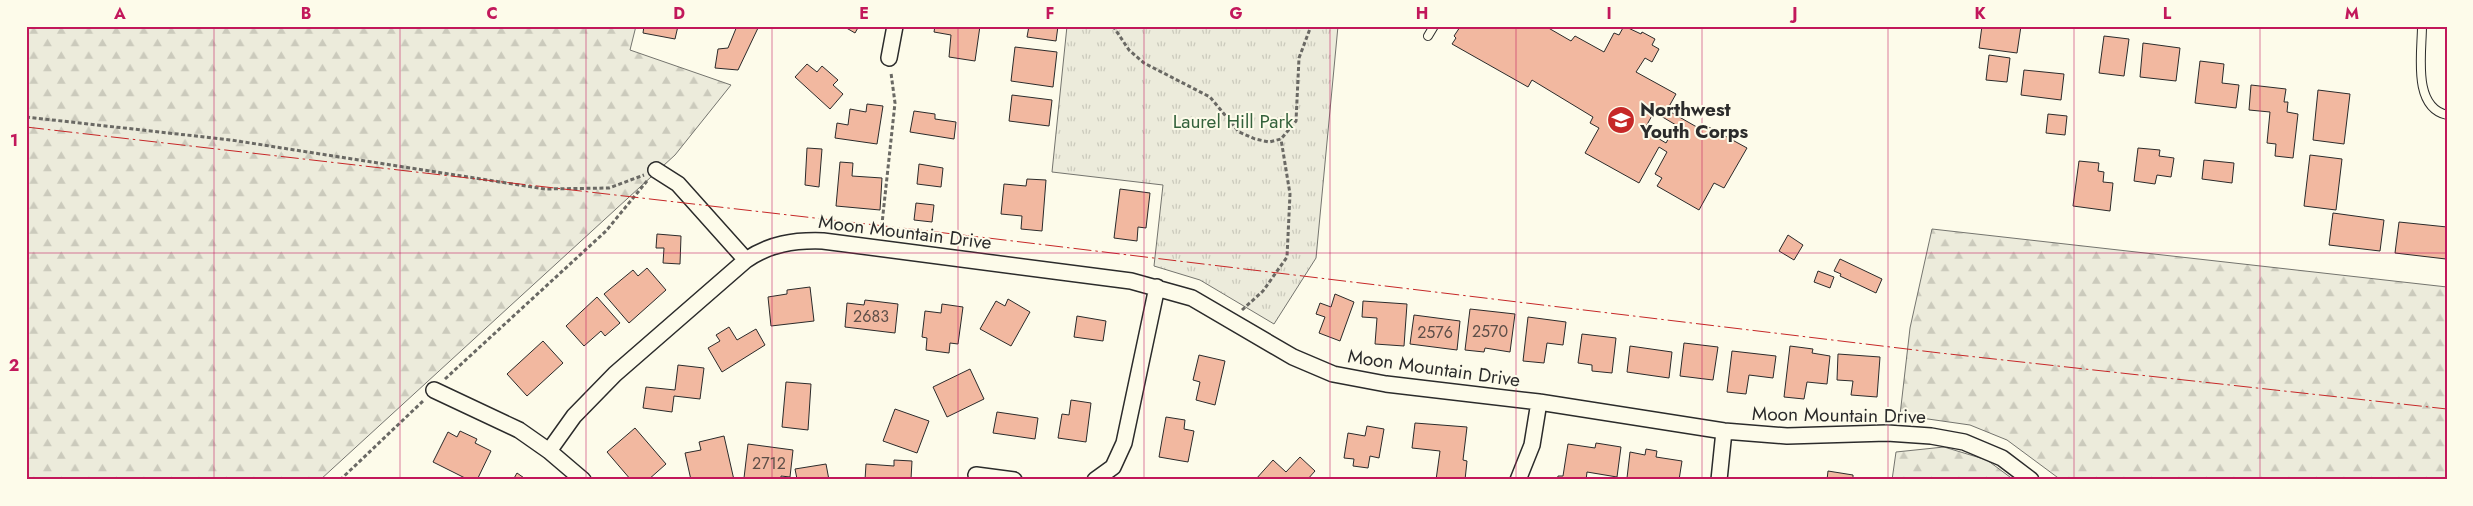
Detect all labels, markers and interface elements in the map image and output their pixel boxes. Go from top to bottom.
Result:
text: A [113,2,126,25]
text: B [301,2,311,25]
text: C [486,2,498,25]
text: D [673,2,685,25]
text: E [859,2,869,25]
text: F [1046,2,1054,25]
text: G [1229,2,1243,25]
text: H [1416,2,1428,25]
text: I [1606,2,1612,25]
text: J [1789,2,1798,25]
text: K [1974,2,1986,25]
text: L [2163,2,2172,25]
text: M [2345,2,2359,25]
place label: Northwest Youth Corps [1639,96,1748,145]
school or university icon: Northwest Youth Corps [1606,105,1636,135]
park label: Laurel Hill Park [1173,108,1294,135]
text: 1 [10,129,18,152]
street label: Moon Mountain Drive [817,208,993,256]
house number: 2683 [853,305,889,328]
house number: 2570 [1472,320,1508,343]
house number: 2576 [1417,321,1453,344]
street label: Moon Mountain Drive [1346,343,1522,394]
text: 2 [9,354,19,377]
street label: Moon Mountain Drive [1752,400,1926,430]
house number: 2712 [752,452,786,475]

